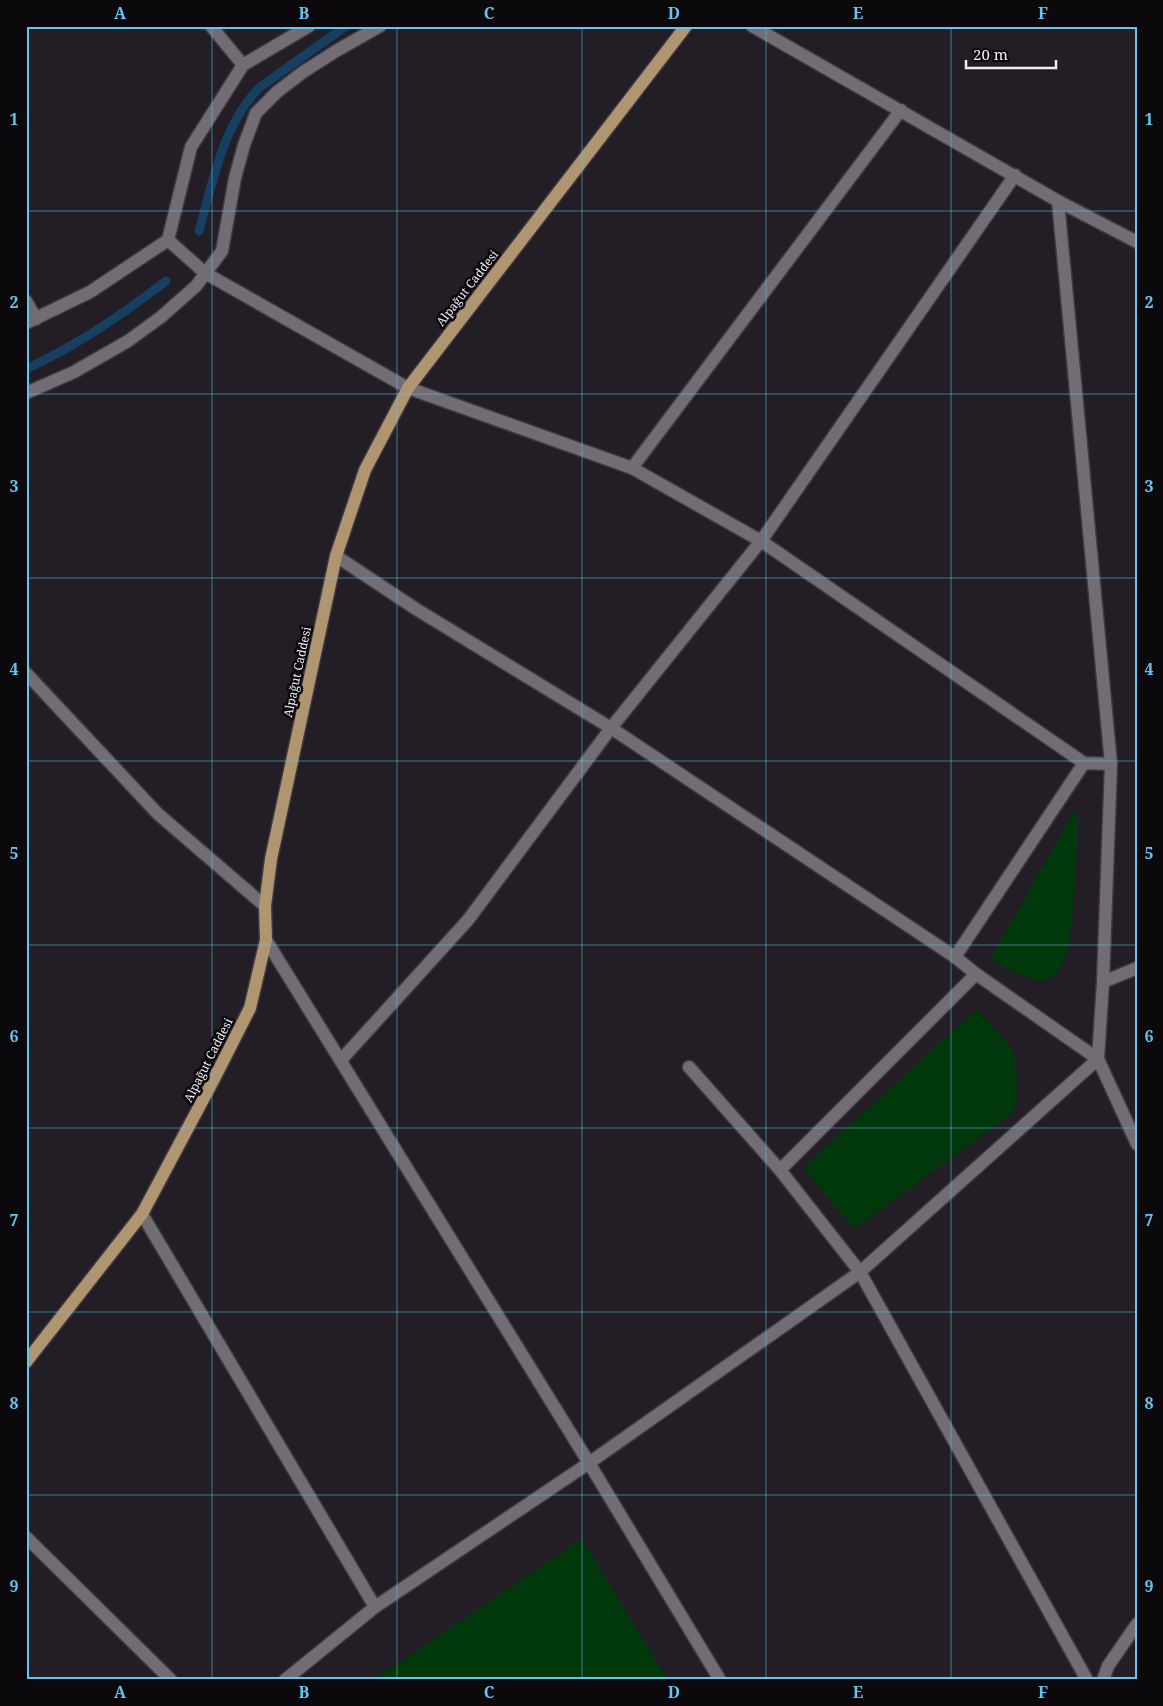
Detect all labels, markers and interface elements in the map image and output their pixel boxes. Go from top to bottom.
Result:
text: A [114,2,127,24]
text: B [299,2,310,24]
text: C [484,2,495,24]
text: D [668,2,680,24]
text: E [853,2,863,24]
text: F [1038,2,1048,24]
scale bar [966,38,1056,70]
text: 20 m [973,44,1008,64]
text: 1 [9,108,19,130]
text: 1 [1144,108,1154,130]
street label: Alpağut Caddesi [432,246,502,330]
text: 2 [9,291,19,313]
text: 2 [1144,291,1154,313]
text: 3 [9,475,19,497]
text: 3 [1144,475,1154,497]
street label: Alpağut Caddesi [279,625,315,719]
text: 4 [9,658,19,680]
text: 4 [1144,658,1154,680]
text: 5 [9,842,19,864]
text: 5 [1144,842,1154,864]
street label: Alpağut Caddesi [179,1015,237,1105]
text: 6 [9,1025,19,1047]
text: 6 [1144,1025,1154,1047]
text: 7 [9,1209,19,1231]
text: 7 [1144,1209,1154,1231]
text: 8 [9,1392,19,1414]
text: 8 [1144,1392,1154,1414]
text: 9 [9,1575,19,1597]
text: 9 [1144,1575,1154,1597]
text: A [114,1681,127,1703]
text: B [299,1681,310,1703]
text: C [484,1681,495,1703]
text: D [668,1681,680,1703]
text: E [853,1681,863,1703]
text: F [1038,1681,1048,1703]

